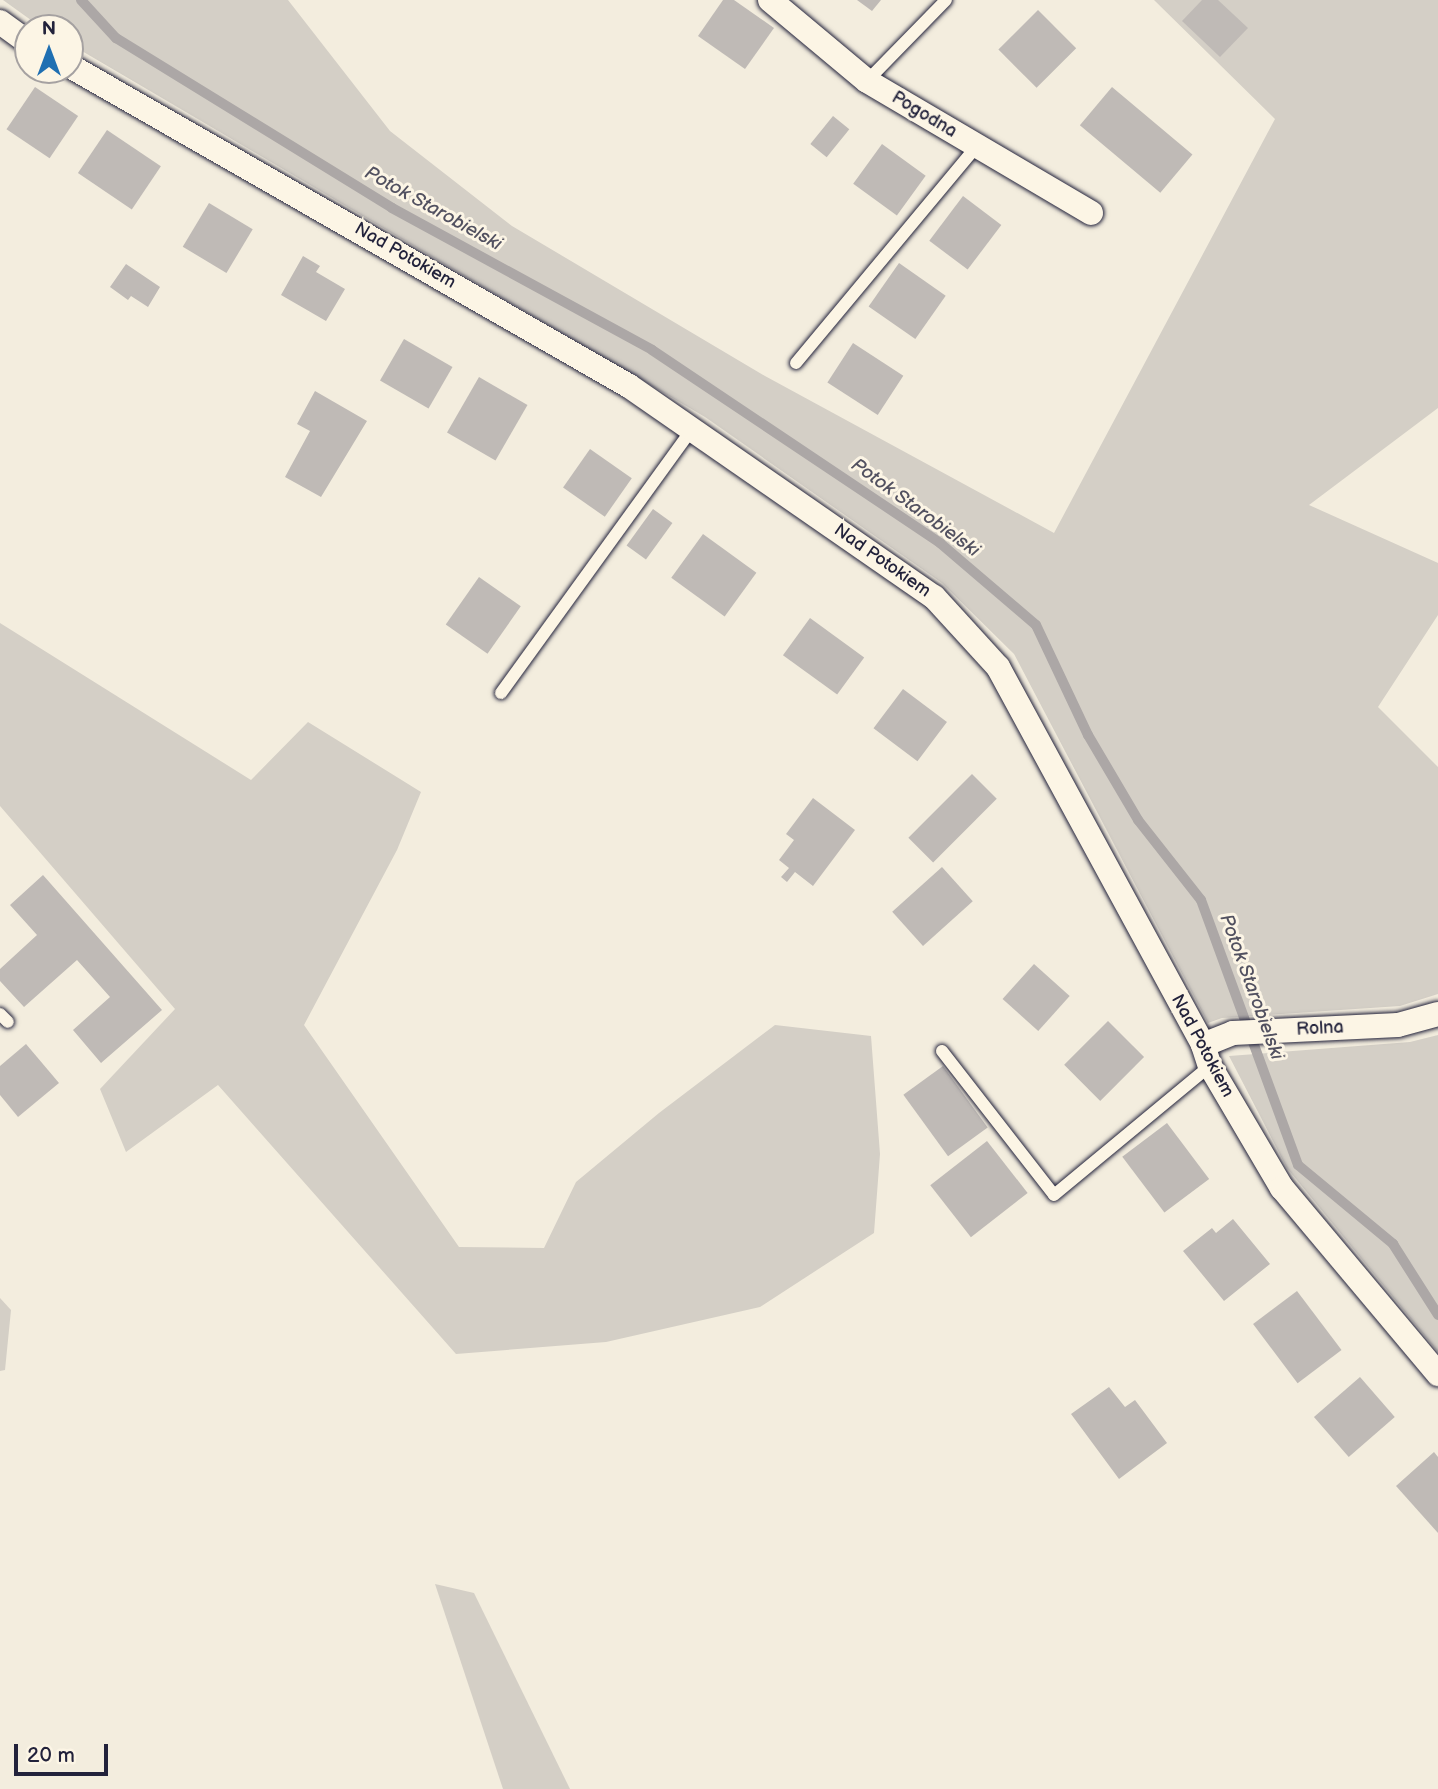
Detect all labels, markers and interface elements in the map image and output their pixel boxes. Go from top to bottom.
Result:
north arrow [14,14,84,84]
text: N [42,18,56,41]
street label: Pogodna [888,87,960,143]
water label: Potok Starobielski [360,162,506,256]
street label: Nad Potokiem [351,218,459,294]
water label: Potok Starobielski [846,454,984,562]
street label: Nad Potokiem [829,520,935,602]
water label: Potok Starobielski [1214,911,1288,1063]
street label: Nad Potokiem [1166,991,1238,1101]
street label: Rolna [1296,1017,1344,1041]
scale bar [18,1730,112,1774]
text: 20 m [27,1743,75,1768]

